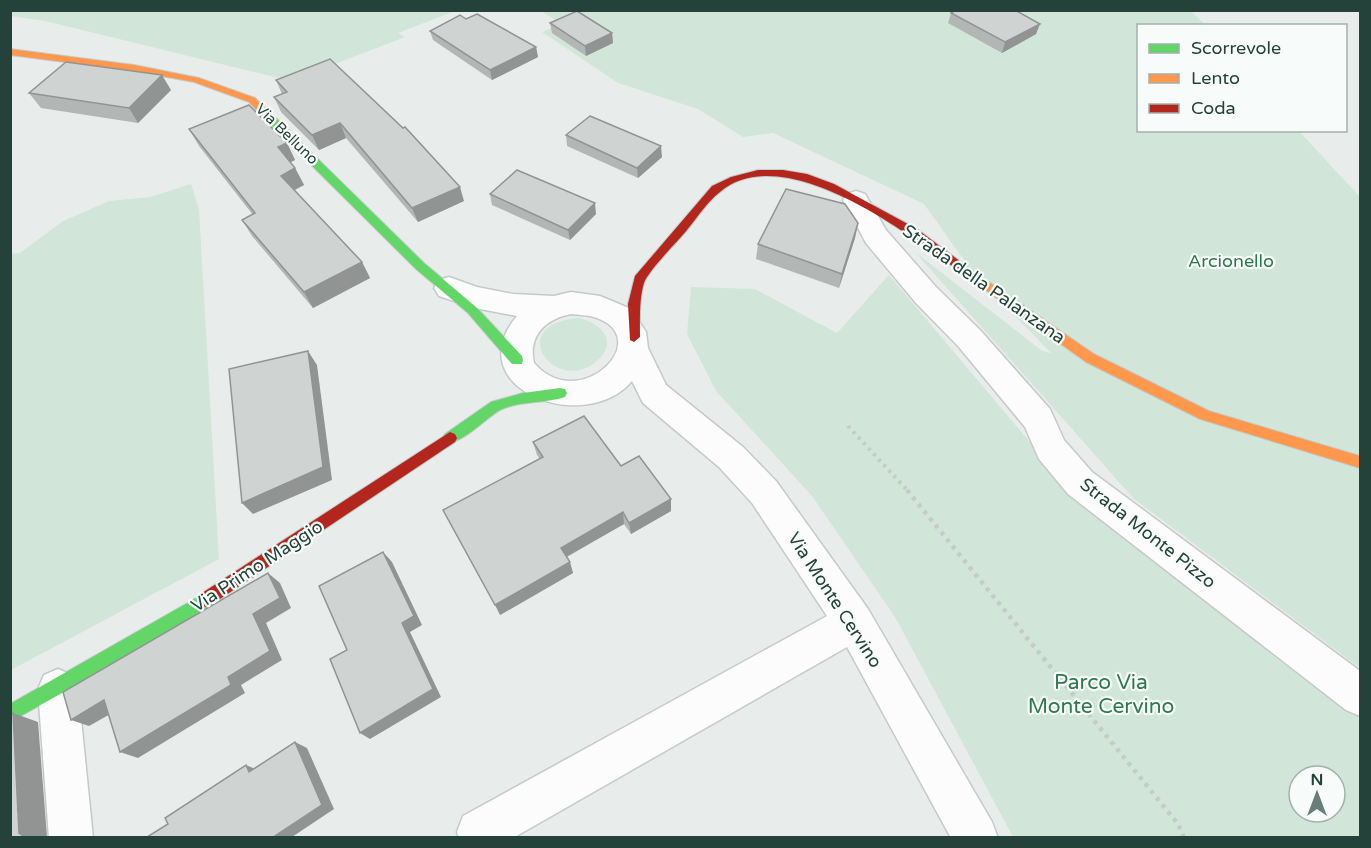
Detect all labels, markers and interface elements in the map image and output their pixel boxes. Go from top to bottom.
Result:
legend [1137,24,1347,132]
text: Scorrevole [1191,37,1281,59]
text: Lento [1191,67,1240,89]
text: Coda [1191,97,1236,119]
street label: Via Belluno [252,100,322,168]
street label: Strada della Palanzana [898,219,1070,349]
park label: Arcionello [1188,250,1274,272]
street label: Strada Monte Pizzo [1076,473,1220,593]
street label: Via Primo Maggio [187,515,327,617]
street label: Via Monte Cervino [783,528,887,672]
park label: Parco Via Monte Cervino [1028,670,1174,719]
north arrow [1287,764,1347,824]
text: N [1311,770,1323,790]

